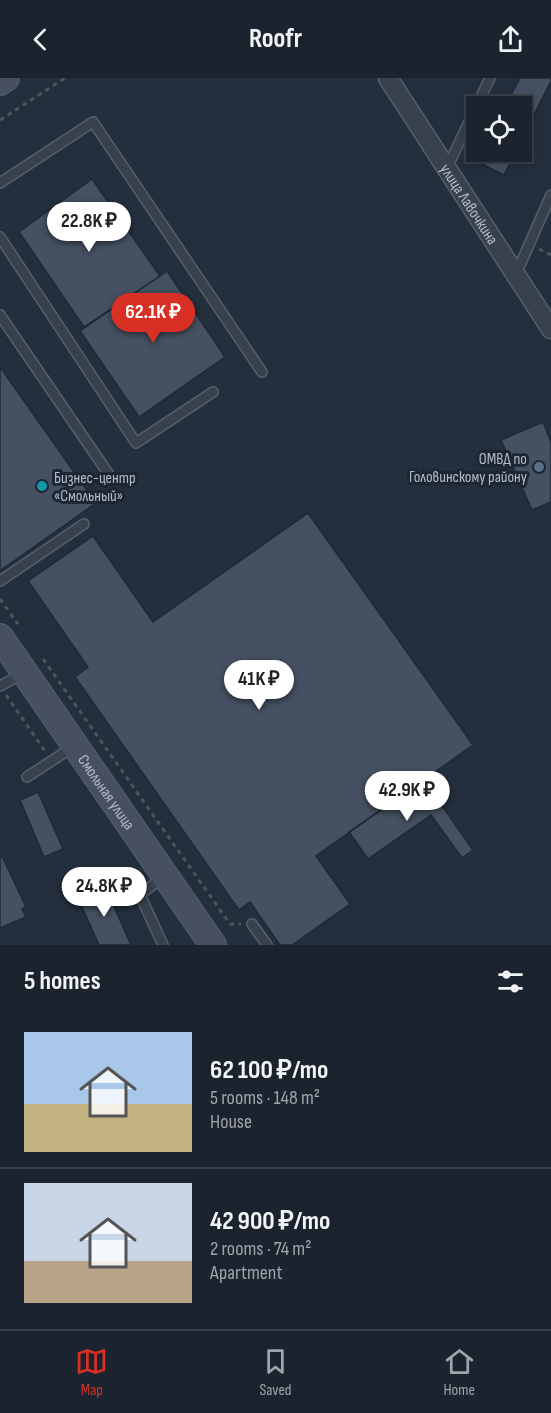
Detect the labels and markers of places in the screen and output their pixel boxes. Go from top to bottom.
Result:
pin: 22.8K ₽ [34,202,144,253]
pin: 62.1K ₽ [98,293,208,344]
place label: ОМВД по Головинскому району [409,450,527,487]
marker: ОМВД по Головинскому району [532,460,546,474]
place label: Бизнес-центр «Смольный» [54,469,136,506]
marker: Бизнес-центр «Смольный» [35,479,49,493]
pin: 41K ₽ [217,660,301,711]
pin: 42.9K ₽ [352,771,462,822]
pin: 24.8K ₽ [49,867,159,918]

